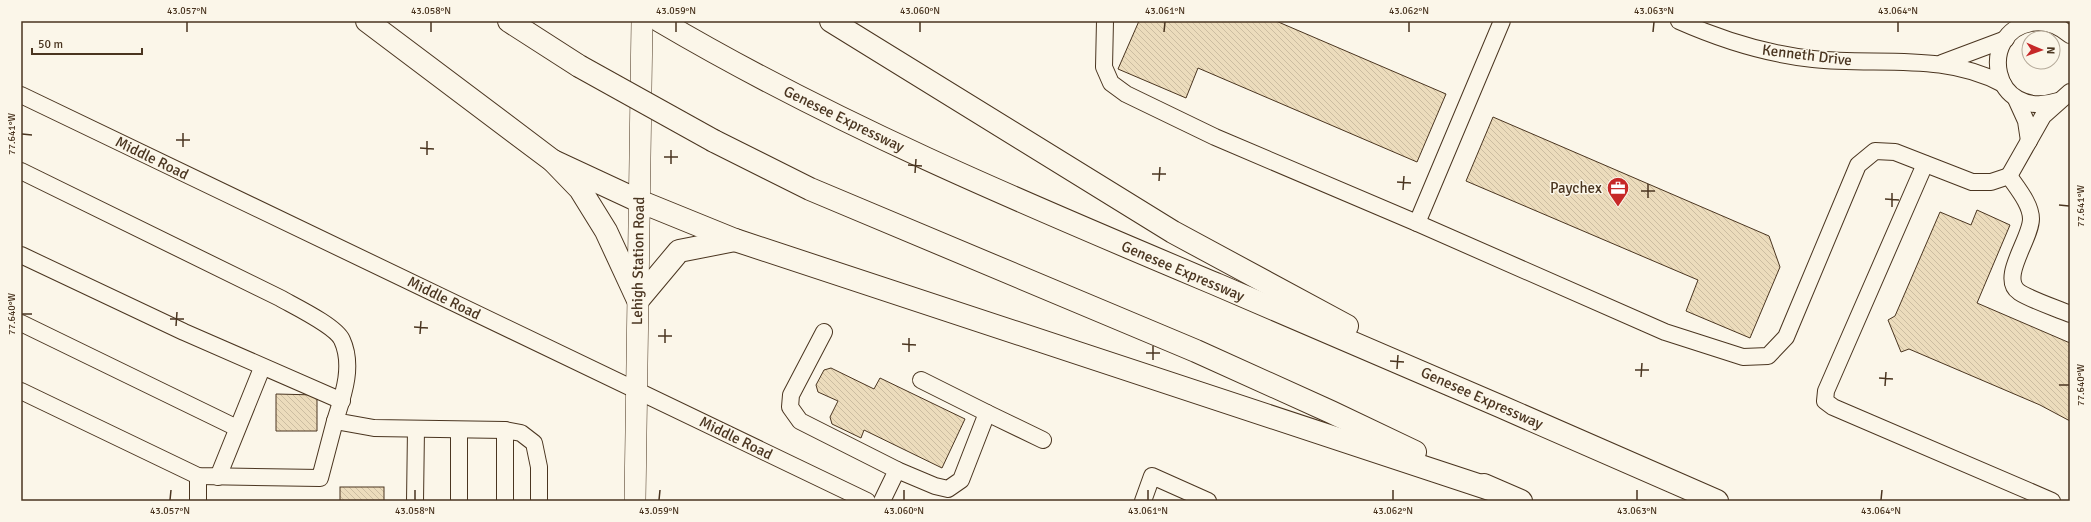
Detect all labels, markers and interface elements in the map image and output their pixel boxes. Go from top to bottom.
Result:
text: 43.057°N [167,5,207,17]
text: 43.058°N [411,5,451,17]
text: 43.059°N [656,5,696,17]
text: 43.060°N [900,5,940,17]
text: 43.061°N [1145,5,1185,17]
text: 43.062°N [1389,5,1429,17]
text: 43.063°N [1634,5,1674,17]
text: 43.064°N [1878,5,1918,17]
scale bar [32,30,142,56]
north arrow [2021,30,2061,70]
text: 50 m [38,37,63,52]
street label: Kenneth Drive [1761,41,1853,69]
text: N [2044,46,2057,54]
street label: Genesee Expressway [781,82,907,156]
text: 77.641°W [6,113,18,155]
street label: Middle Road [112,133,192,183]
office icon: Paychex [1605,175,1631,208]
place label: Paychex [1550,179,1602,197]
text: 77.641°W [2075,185,2087,227]
street label: Lehigh Station Road [628,197,648,325]
street label: Genesee Expressway [1119,237,1247,305]
street label: Middle Road [404,273,484,323]
text: 77.640°W [6,293,18,335]
street label: Genesee Expressway [1418,363,1546,433]
text: 77.640°W [2075,364,2087,406]
street label: Middle Road [696,413,776,463]
text: 43.057°N [150,505,190,517]
text: 43.058°N [395,505,435,517]
text: 43.059°N [639,505,679,517]
text: 43.060°N [884,505,924,517]
text: 43.061°N [1128,505,1168,517]
text: 43.062°N [1373,505,1413,517]
text: 43.063°N [1617,505,1657,517]
text: 43.064°N [1861,505,1901,517]

